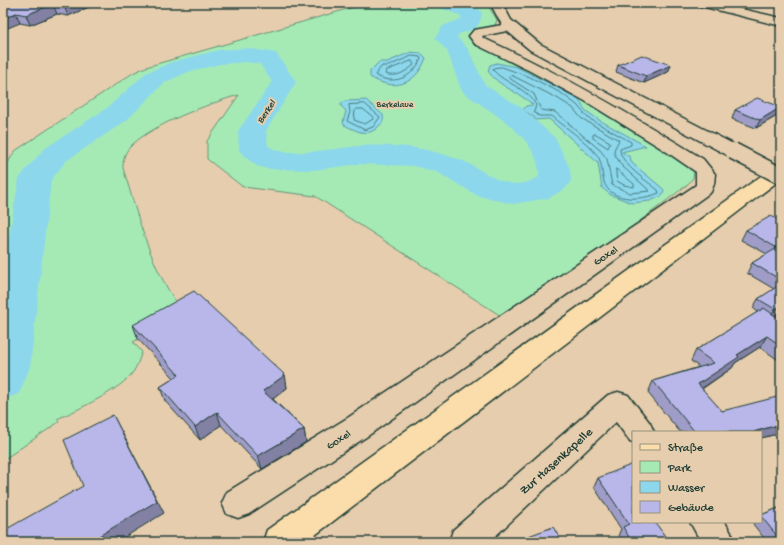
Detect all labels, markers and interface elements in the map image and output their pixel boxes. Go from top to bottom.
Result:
water label: Berkel [255,97,279,126]
park label: Berkelaue [376,100,414,111]
street label: Goxel [592,244,621,269]
street label: Zur Hasenkapelle [517,425,596,499]
street label: Goxel [325,428,354,453]
legend [632,431,762,523]
text: Straße [668,442,704,456]
text: Park [667,462,693,476]
text: Wasser [668,482,706,496]
text: Gebäude [668,502,714,516]

